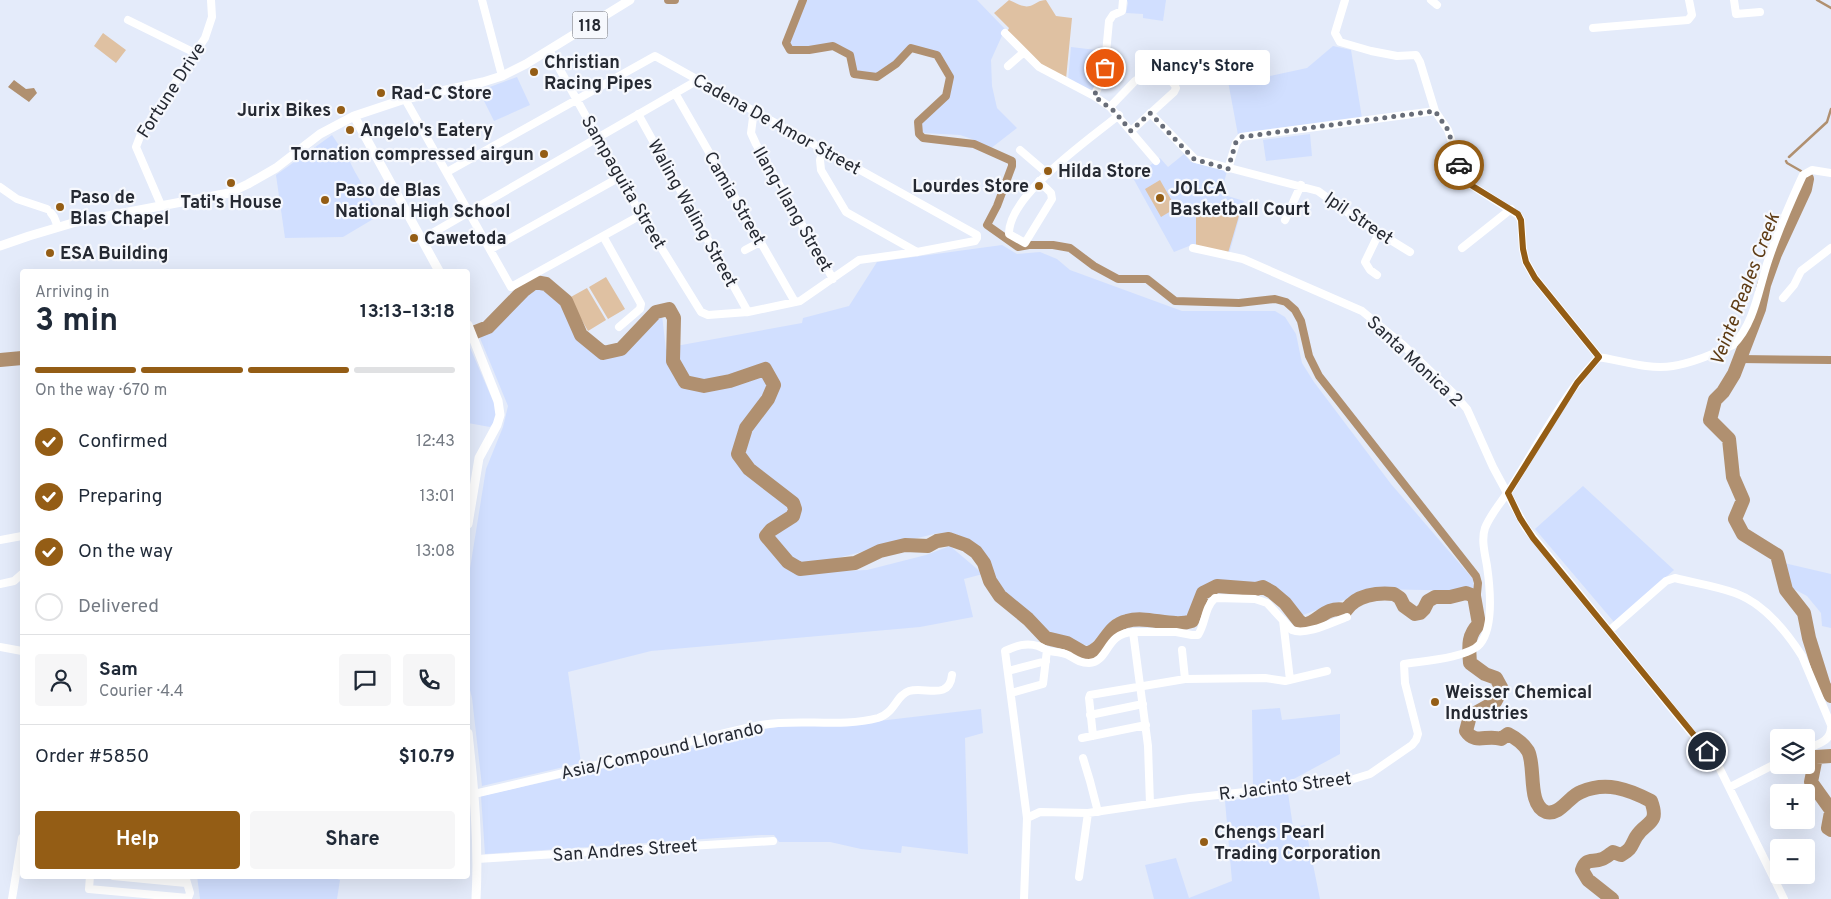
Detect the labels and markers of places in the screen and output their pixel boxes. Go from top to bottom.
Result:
pin [1084,47,1126,89]
callout: Nancy's Store [1135,50,1270,86]
place label: Christian Racing Pipes [544,52,652,96]
marker: Christian Racing Pipes [528,66,540,78]
place label: Rad-C Store [391,83,492,106]
marker: Rad-C Store [375,87,387,99]
place label: Jurix Bikes [237,100,331,123]
marker: Jurix Bikes [335,104,347,116]
place label: Angelo's Eatery [360,120,493,143]
marker: Angelo's Eatery [344,124,356,136]
place label: Tornation compressed airgun [291,144,534,167]
marker: Tornation compressed airgun [538,148,550,160]
place label: Hilda Store [1058,161,1151,184]
marker: Hilda Store [1042,165,1054,177]
place label: Lourdes Store [912,176,1029,199]
marker: Tati's House [225,177,237,189]
place label: JOLCA Basketball Court [1170,178,1310,222]
place label: Paso de Blas National High School [335,180,511,224]
marker: Lourdes Store [1033,180,1045,192]
place label: Paso de Blas Chapel [70,187,169,231]
place label: Tati's House [180,192,282,215]
marker: JOLCA Basketball Court [1154,192,1166,204]
marker: Paso de Blas National High School [319,194,331,206]
marker: Paso de Blas Chapel [54,201,66,213]
place label: Cawetoda [424,228,506,251]
marker: Cawetoda [408,232,420,244]
place label: ESA Building [60,243,168,266]
marker: ESA Building [44,247,56,259]
place label: Weisser Chemical Industries [1445,682,1592,726]
marker: Weisser Chemical Industries [1429,696,1441,708]
pin [1686,730,1728,772]
place label: Chengs Pearl Trading Corporation [1214,822,1381,866]
marker: Chengs Pearl Trading Corporation [1198,836,1210,848]

